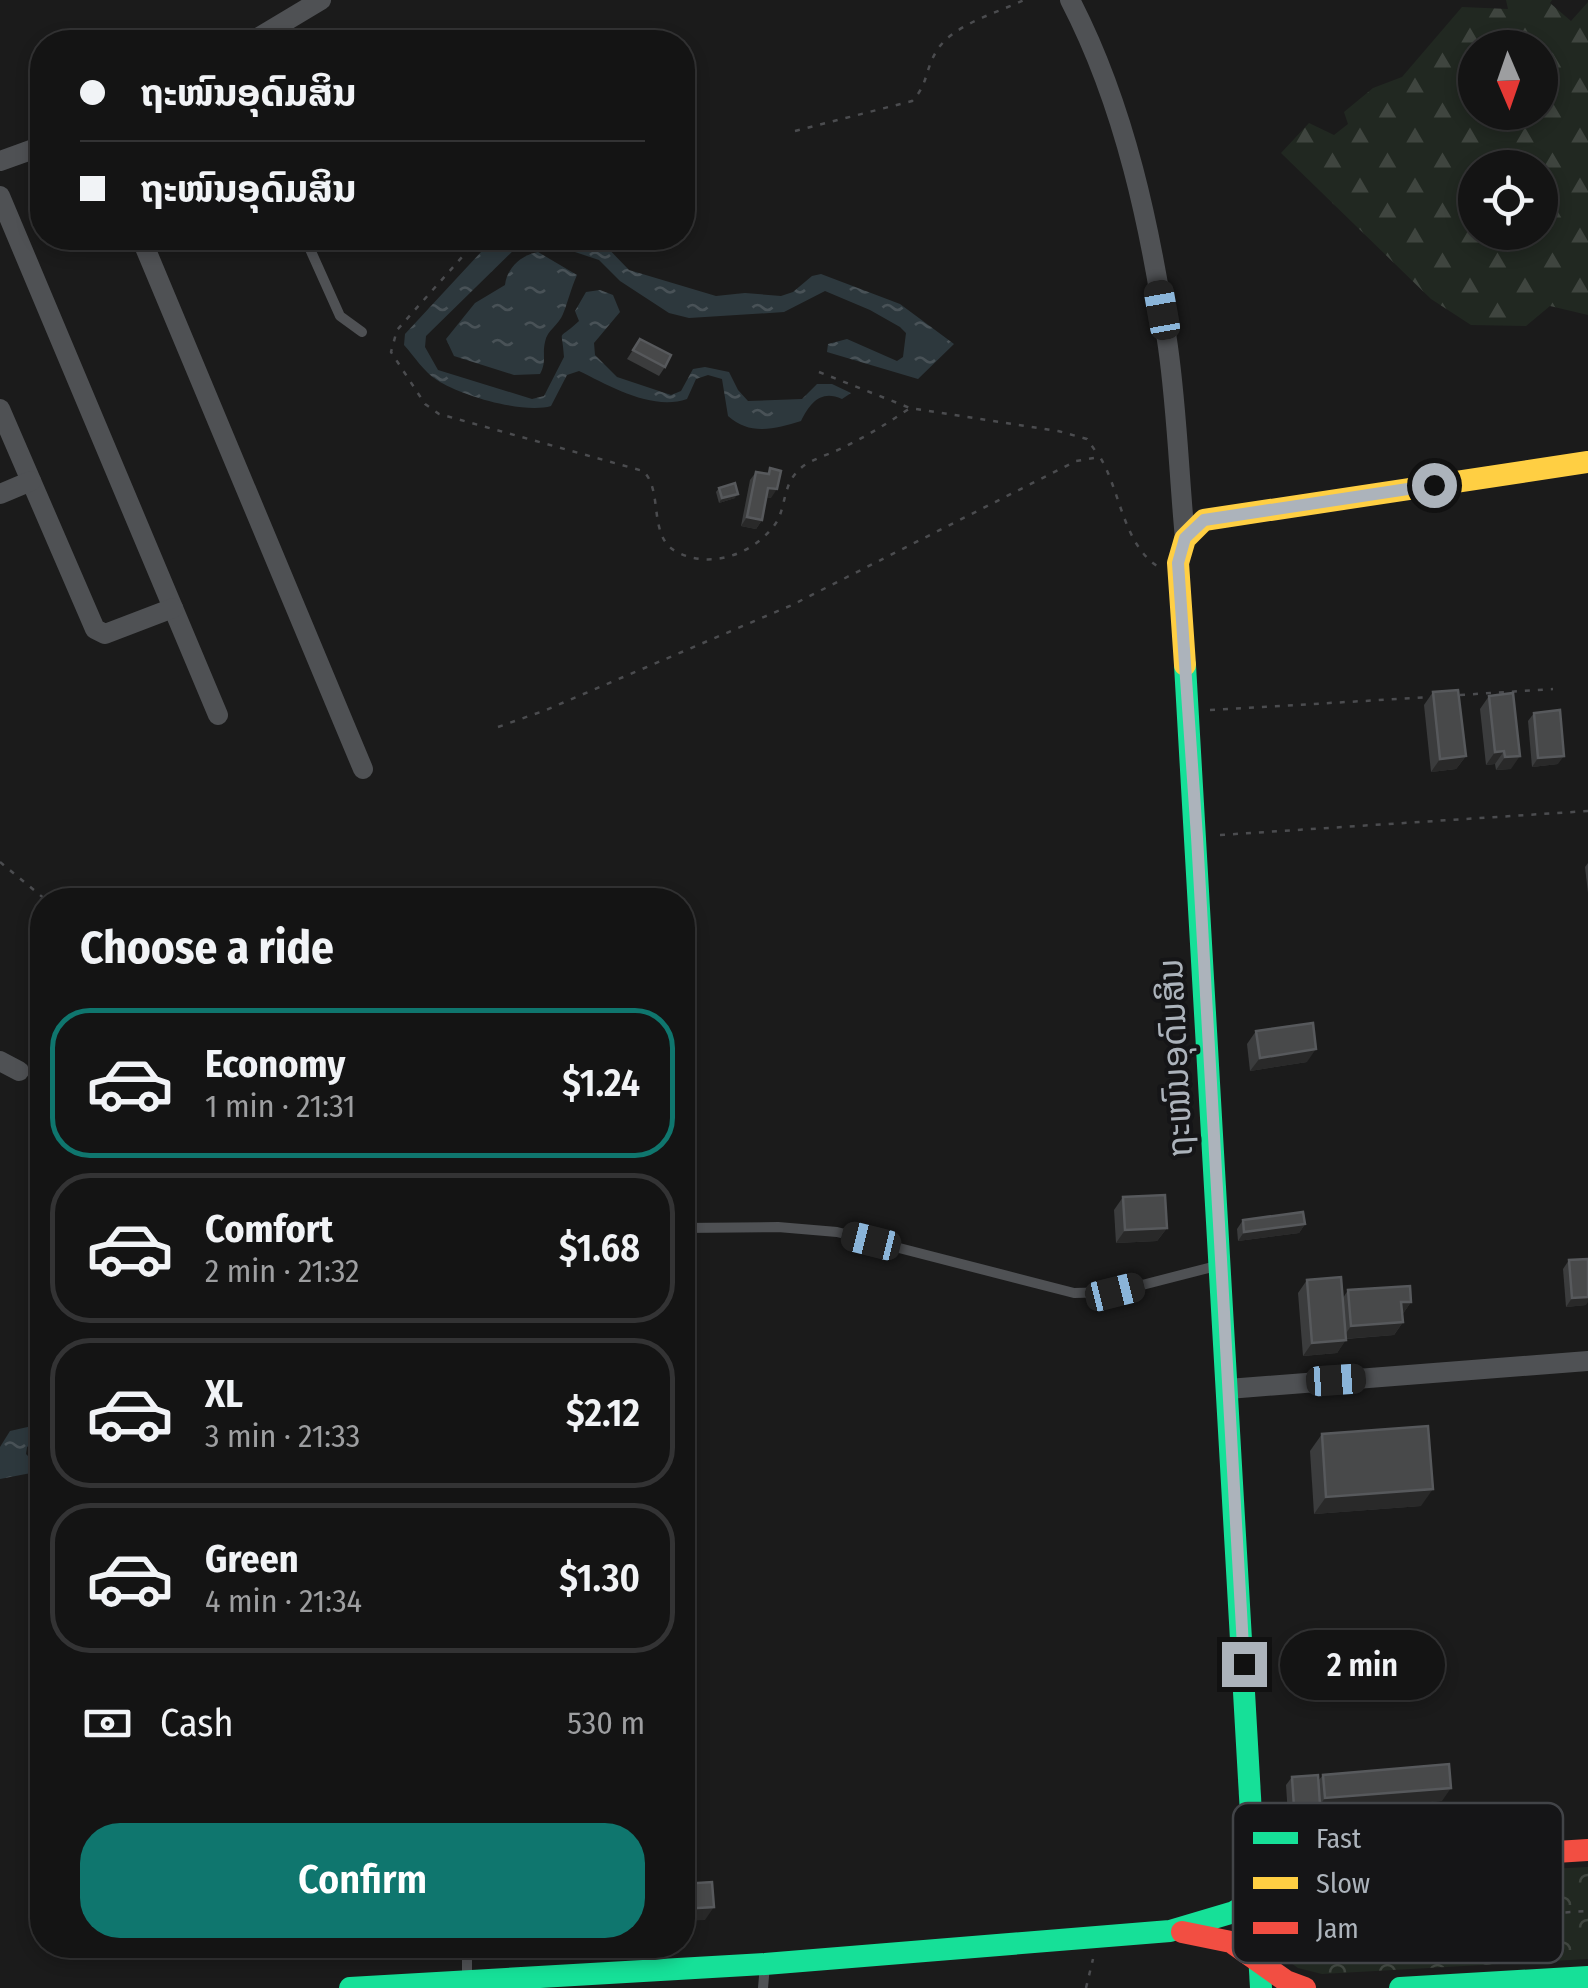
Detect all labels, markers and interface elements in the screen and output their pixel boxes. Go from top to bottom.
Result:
north arrow [1458,30,1558,130]
map controls [1458,30,1558,250]
text: ຖະໜົນອຸດົມສິນ [140,70,356,116]
button: locate [1458,150,1558,250]
text: ຖະໜົນອຸດົມສິນ [140,166,356,212]
car [1142,278,1182,342]
route start [1412,463,1457,508]
text: Choose a ride [80,921,334,975]
street label: ຖະໜົນອຸດົມສິນ [1149,957,1202,1159]
icon: car [85,1038,175,1128]
text: Economy [205,1041,345,1087]
text: $1.24 [562,1060,640,1106]
text: 1 min · 21:31 [205,1087,355,1125]
icon: car [85,1203,175,1293]
text: Comfort [205,1206,333,1252]
car [838,1219,904,1263]
text: $1.68 [559,1225,640,1271]
text: 2 min · 21:32 [205,1252,359,1290]
car [1082,1270,1148,1314]
car [1305,1363,1367,1397]
icon: car [85,1368,175,1458]
text: XL [205,1371,243,1417]
text: $2.12 [566,1390,640,1436]
text: 3 min · 21:33 [205,1417,360,1455]
icon: car [85,1533,175,1623]
text: Green [205,1536,299,1582]
text: $1.30 [559,1555,640,1601]
text: 4 min · 21:34 [205,1582,362,1620]
callout: 2 min [1279,1629,1444,1699]
route end [1222,1642,1267,1687]
text: 2 min [1327,1646,1398,1684]
icon: cash [80,1696,135,1751]
text: Cash [160,1700,234,1746]
text: 530 m [567,1704,645,1742]
legend [1233,1803,1563,1963]
text: Fast [1316,1822,1362,1855]
button: Confirm [80,1823,645,1938]
text: Slow [1316,1867,1370,1900]
text: Jam [1316,1912,1359,1945]

